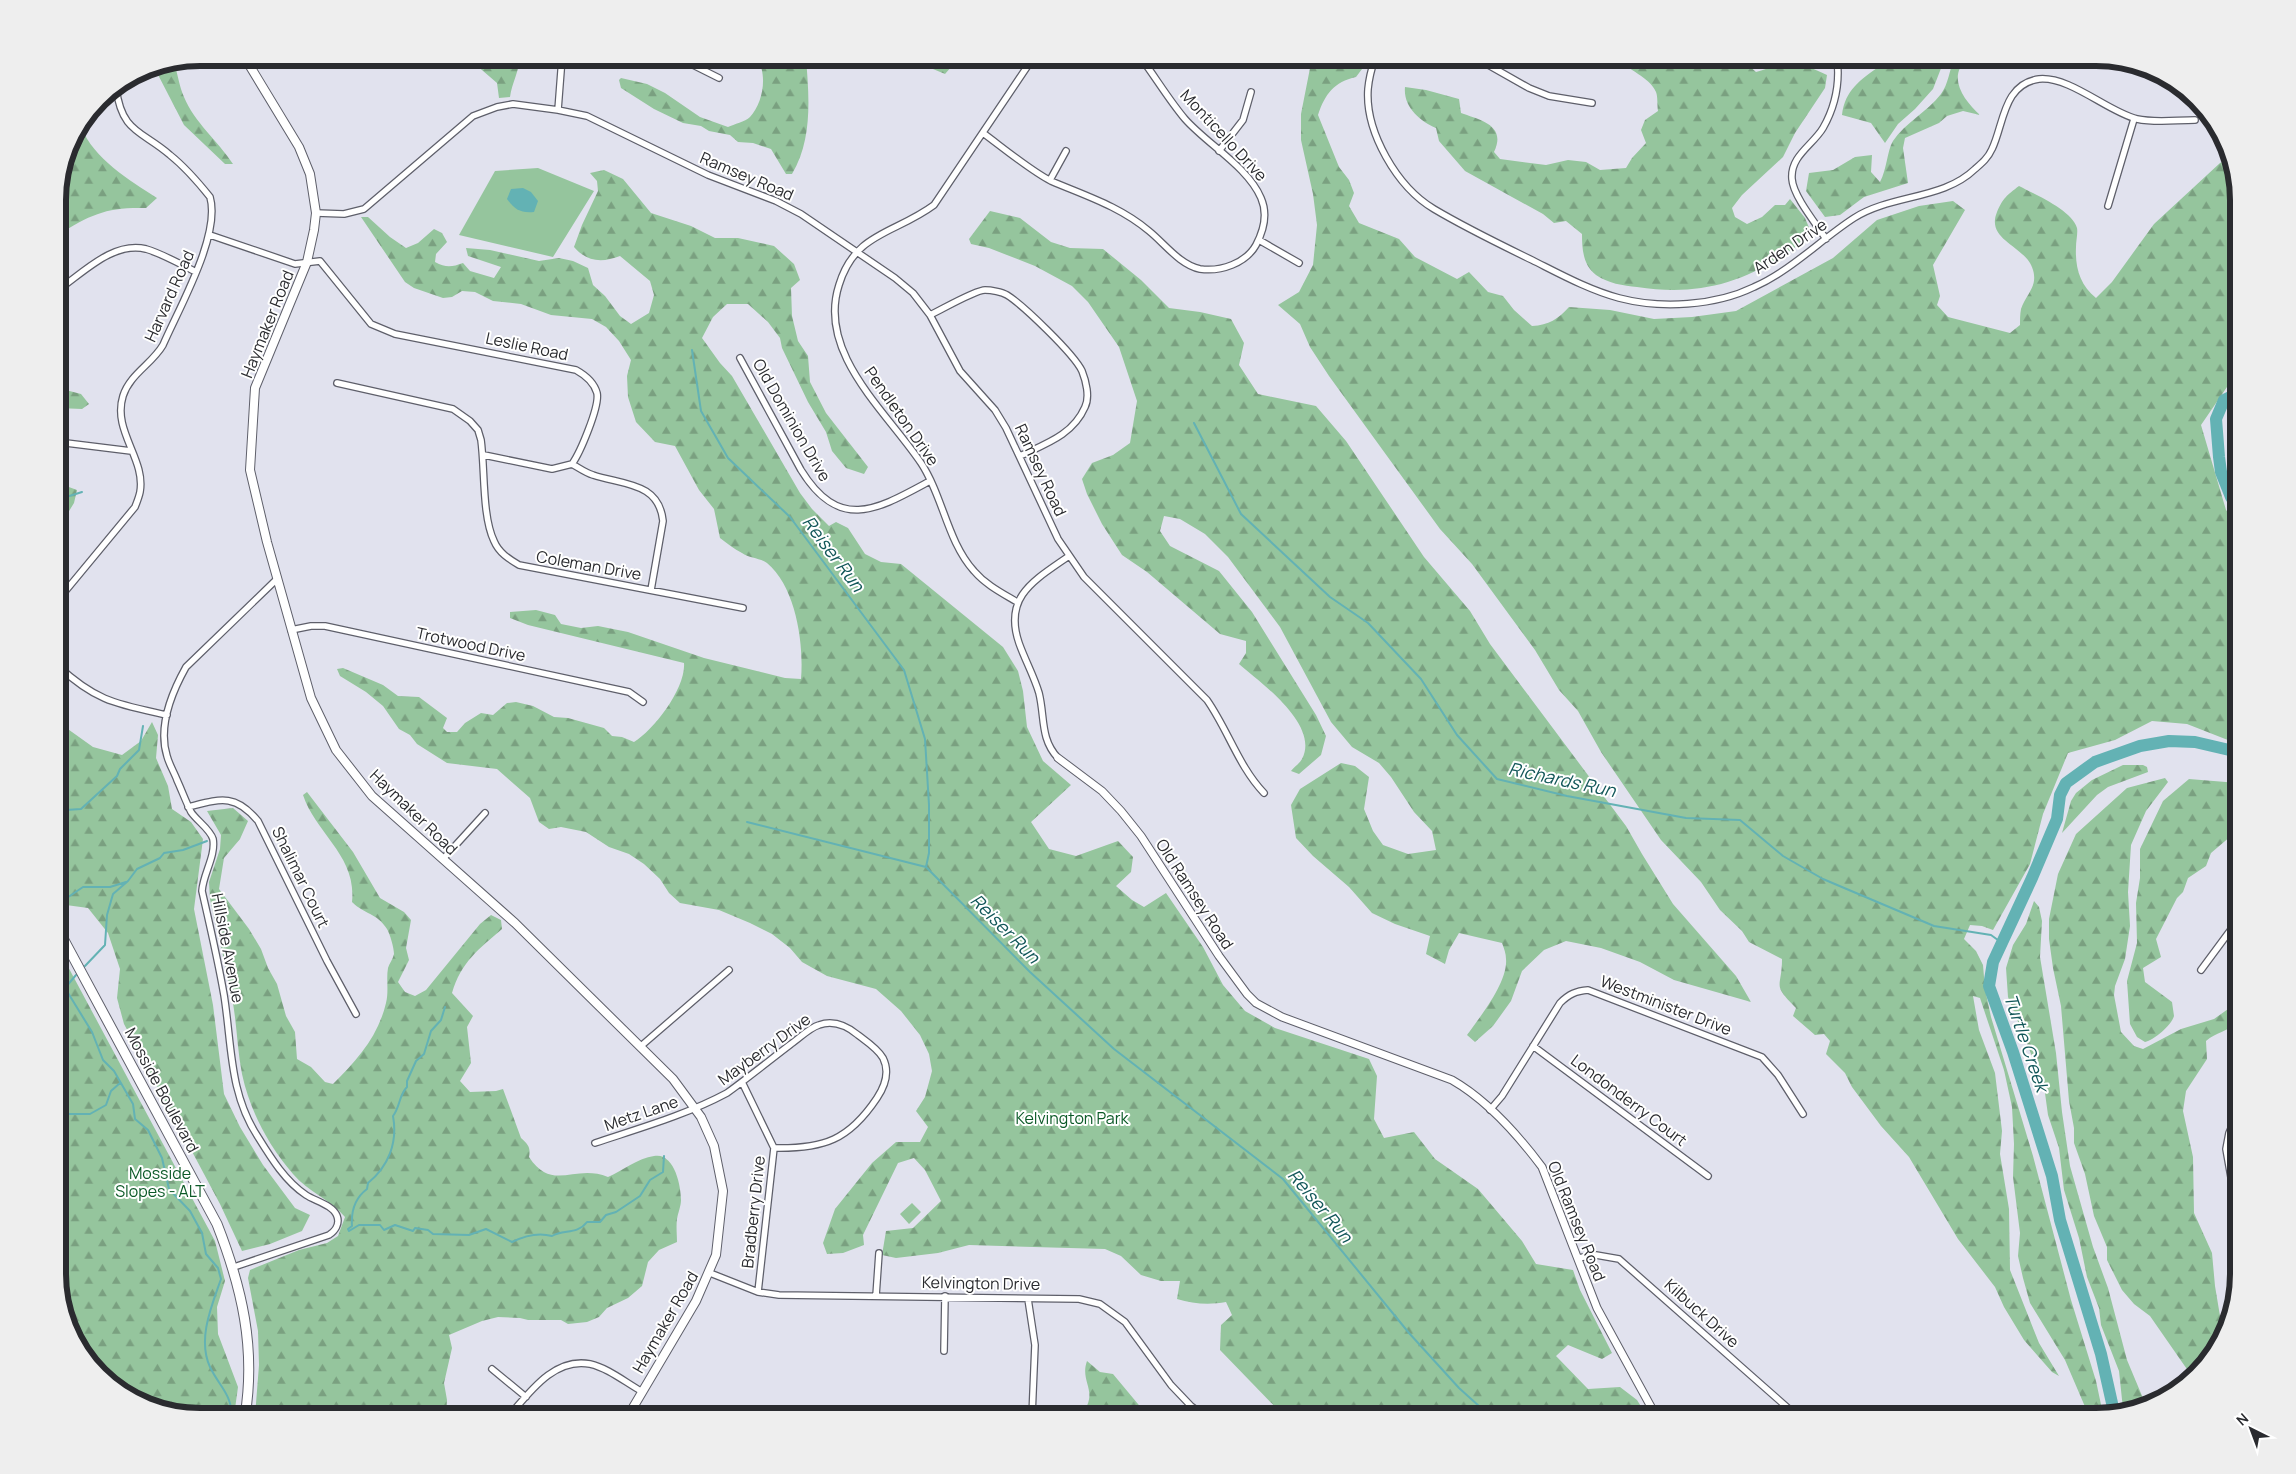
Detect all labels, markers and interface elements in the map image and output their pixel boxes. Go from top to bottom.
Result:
street label: Monticello Drive [1176,84,1272,186]
street label: Ramsey Road [697,146,797,206]
street label: Arden Drive [1749,213,1831,279]
street label: Harvard Road [139,247,199,345]
street label: Haymaker Road [235,267,299,381]
street label: Leslie Road [484,327,570,365]
street label: Old Dominion Drive [748,355,836,485]
street label: Pendleton Drive [860,362,944,470]
street label: Ramsey Road [1010,420,1072,520]
water label: Reiser Run [797,511,871,597]
street label: Coleman Drive [535,545,643,585]
street label: Trotwood Drive [414,622,528,666]
water label: Richards Run [1506,756,1619,802]
street label: Haymaker Road [365,764,463,860]
street label: Shalimar Court [267,823,335,931]
street label: Old Ramsey Road [1151,834,1239,954]
water label: Reiser Run [966,888,1047,969]
street label: Hillside Avenue [207,891,249,1005]
street label: Westminister Drive [1597,970,1735,1040]
water label: Turtle Creek [1999,991,2056,1098]
street label: Mayberry Drive [713,1008,815,1090]
street label: Mosside Boulevard [120,1024,204,1156]
street label: Londonderry Court [1566,1049,1692,1151]
street label: Metz Lane [601,1090,681,1136]
park label: Kelvington Park [1016,1107,1130,1129]
street label: Bradberry Drive [736,1155,770,1269]
street label: Old Ramsey Road [1543,1158,1611,1284]
park label: Mosside Slopes - ALT [115,1162,205,1202]
water label: Reiser Run [1283,1164,1359,1248]
street label: Haymaker Road [627,1267,703,1377]
street label: Kelvington Drive [922,1271,1040,1295]
street label: Kilbuck Drive [1660,1274,1744,1352]
north arrow [2226,1404,2276,1454]
text: N [2232,1409,2252,1429]

